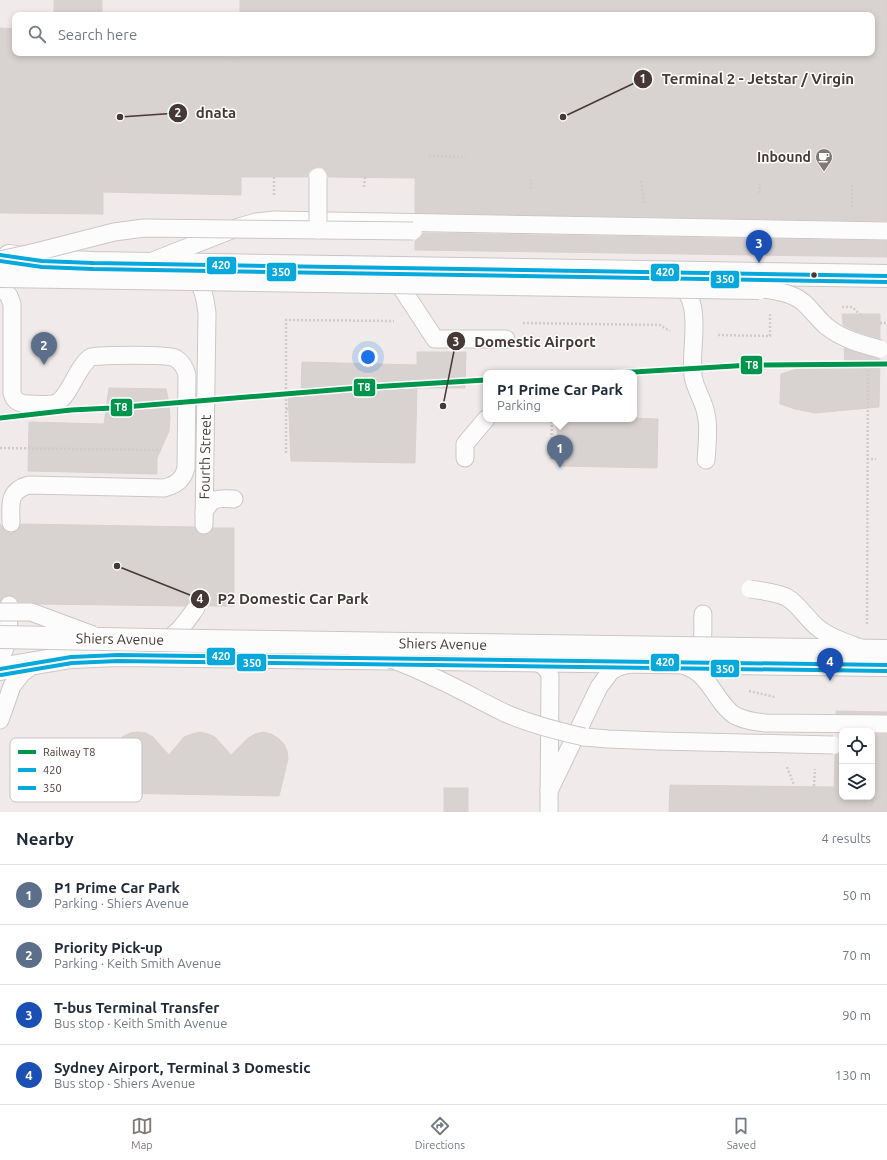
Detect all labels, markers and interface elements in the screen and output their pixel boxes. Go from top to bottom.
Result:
search box [12,12,875,56]
icon: search [26,23,48,45]
text: Search here [58,26,137,43]
callout: Terminal 2 - Jetstar / Virgin [633,66,862,93]
text: Terminal 2 - Jetstar / Virgin [662,70,854,87]
text: 1 [640,72,646,85]
callout: dnata [168,100,244,127]
text: dnata [196,104,236,121]
text: 2 [175,106,182,119]
cafe icon: Inbound [814,147,834,172]
place label: Inbound [757,149,811,165]
pin: 3 [746,230,772,263]
line badge: 420 [206,256,237,275]
text: 420 [212,259,230,271]
line badge: 350 [266,262,297,282]
line badge: 420 [650,263,680,282]
text: 350 [272,266,290,278]
text: 420 [656,266,674,278]
line badge: 350 [710,270,740,289]
unlabelled marker [809,270,819,280]
text: 350 [716,273,734,285]
callout: Domestic Airport [446,328,603,355]
pin: 2 [31,332,57,365]
text: Domestic Airport [474,333,596,350]
text: 3 [453,335,459,348]
your location [358,347,378,367]
line badge: T8 [740,355,763,375]
text: T8 [746,359,758,371]
popup [483,370,637,422]
line badge: T8 [353,378,376,397]
text: T8 [358,381,370,393]
text: P1 Prime Car Park [497,381,623,398]
line badge: T8 [110,398,133,417]
text: Parking [497,398,541,412]
text: T8 [115,401,127,413]
street label: Fourth Street [196,414,214,499]
pin: 1 [547,435,573,468]
callout: P2 Domestic Car Park [190,586,377,613]
text: P2 Domestic Car Park [217,590,369,607]
text: 4 [197,592,204,605]
street label: Shiers Avenue [76,630,164,648]
street label: Shiers Avenue [399,635,487,653]
line badge: 420 [206,647,236,666]
pin: 4 [817,648,843,681]
text: 420 [212,650,230,662]
line badge: 350 [236,653,267,672]
line badge: 420 [650,653,680,672]
text: 420 [656,656,674,668]
text: 350 [243,657,261,669]
line badge: 350 [710,659,740,678]
text: 350 [716,663,734,675]
map controls [839,728,875,800]
button: locate [839,728,875,764]
legend [10,738,142,802]
text: Railway T8 [43,746,95,758]
text: 420 [43,764,62,776]
button: layers [839,764,875,800]
text: 350 [43,782,62,794]
text: Nearby [16,829,74,848]
text: 4 results [821,831,871,845]
text: P1 Prime Car Park [54,879,180,896]
text: 1 [25,888,33,902]
text: 50 m [842,888,871,902]
text: Parking · Shiers Avenue [54,896,189,910]
text: Priority Pick-up [54,939,163,956]
text: 2 [25,948,33,962]
text: 70 m [842,948,871,962]
text: Parking · Keith Smith Avenue [54,956,221,970]
text: T-bus Terminal Transfer [54,999,219,1016]
text: 3 [25,1008,33,1022]
text: 90 m [842,1008,871,1022]
text: Bus stop · Keith Smith Avenue [54,1016,227,1030]
text: Sydney Airport, Terminal 3 Domestic [54,1059,311,1076]
text: 4 [25,1068,33,1082]
text: 130 m [835,1068,871,1082]
text: Bus stop · Shiers Avenue [54,1076,195,1090]
tab: Map [131,1115,153,1151]
tab: Directions [415,1115,465,1151]
tab: Saved [727,1115,756,1151]

